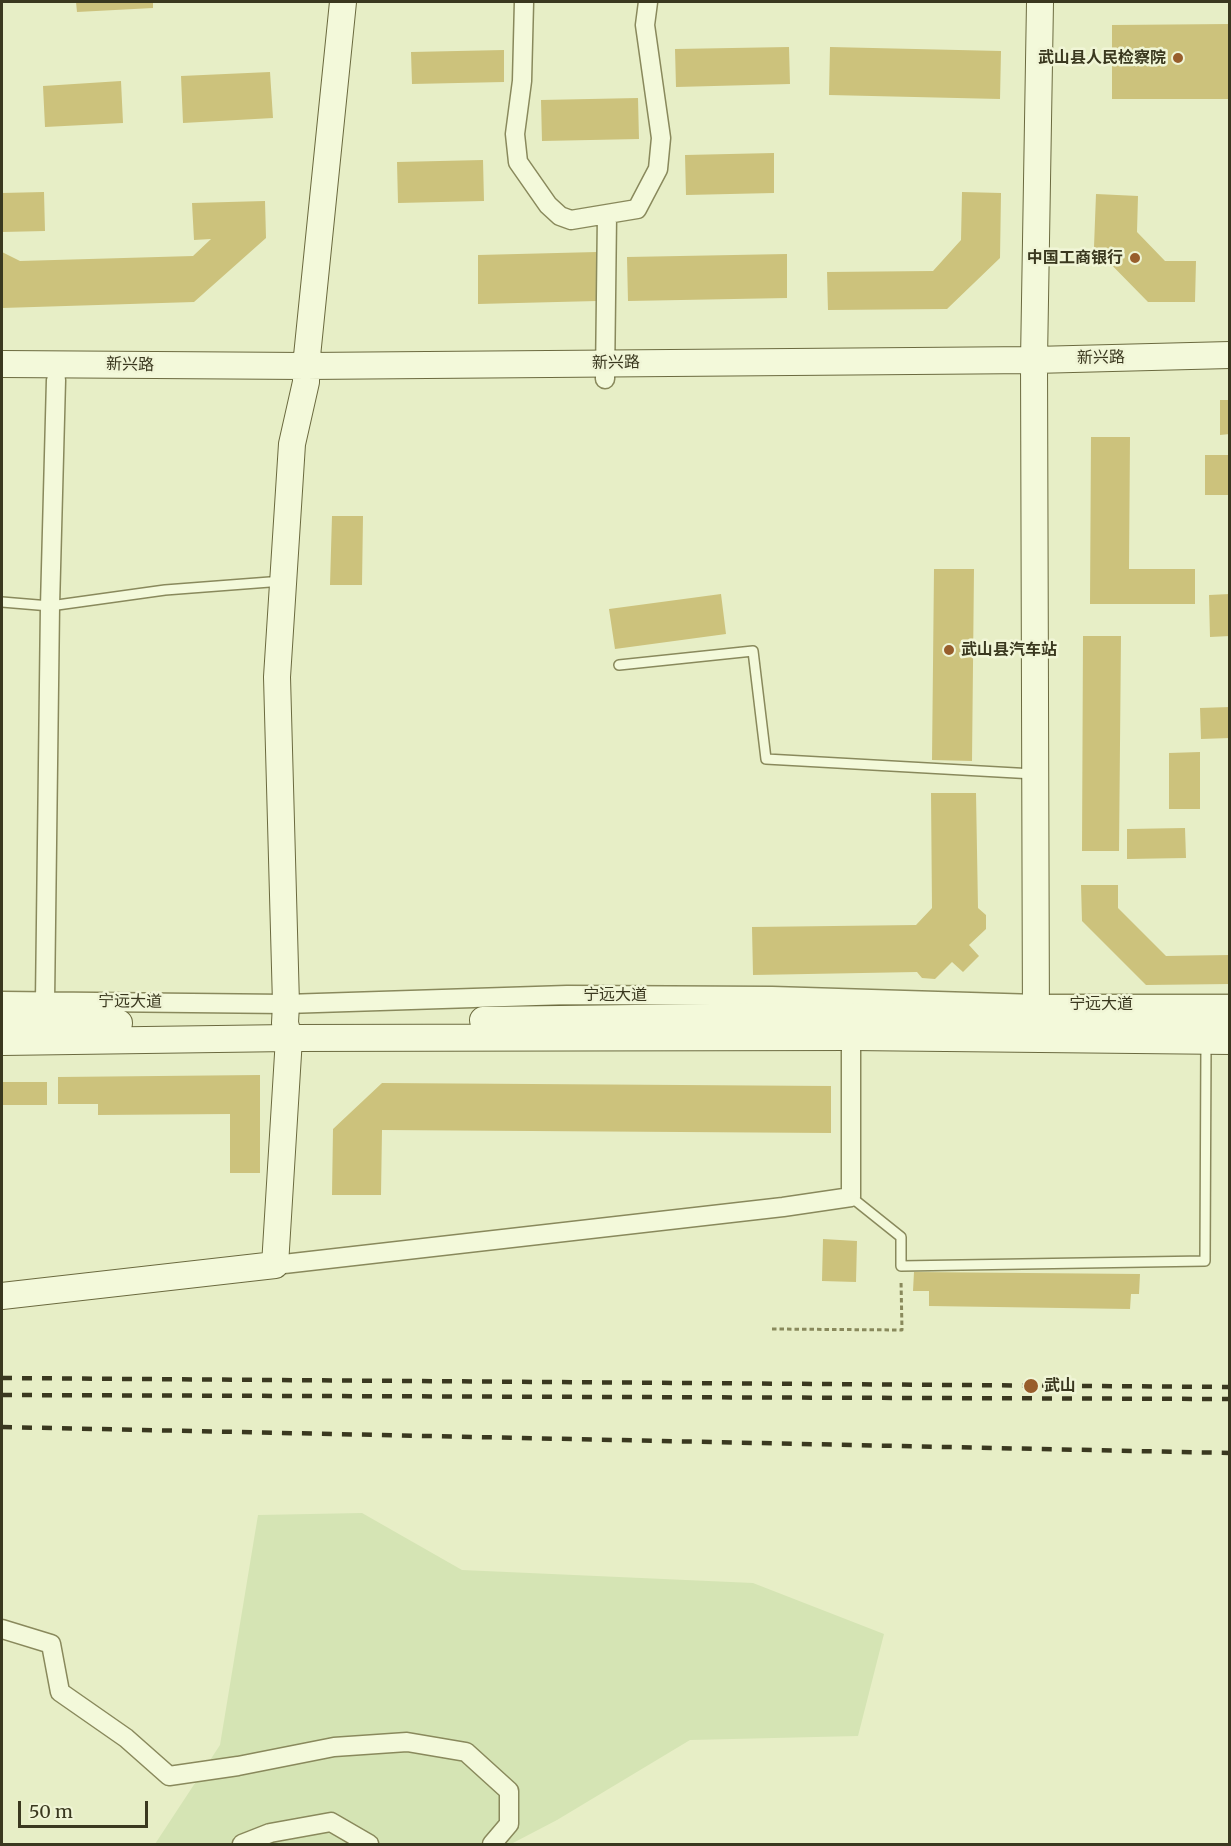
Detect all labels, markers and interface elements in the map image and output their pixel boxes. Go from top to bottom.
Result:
place label: 武山县人民检察院 [1038,48,1166,68]
marker: 武山县人民检察院 [1171,51,1185,65]
place label: 中国工商银行 [1027,248,1123,268]
marker: 中国工商银行 [1128,251,1142,265]
street label: 新兴路 [1077,348,1125,368]
street label: 新兴路 [592,353,640,373]
street label: 新兴路 [106,355,154,375]
place label: 武山县汽车站 [961,640,1057,660]
marker: 武山县汽车站 [942,643,956,657]
street label: 宁远大道 [583,985,647,1005]
street label: 宁远大道 [98,992,162,1012]
street label: 宁远大道 [1069,994,1133,1014]
place label: 武山 [1044,1376,1076,1396]
marker: 武山 [1022,1377,1040,1395]
scale bar [21,1789,152,1827]
text: 50 m [29,1800,73,1823]

